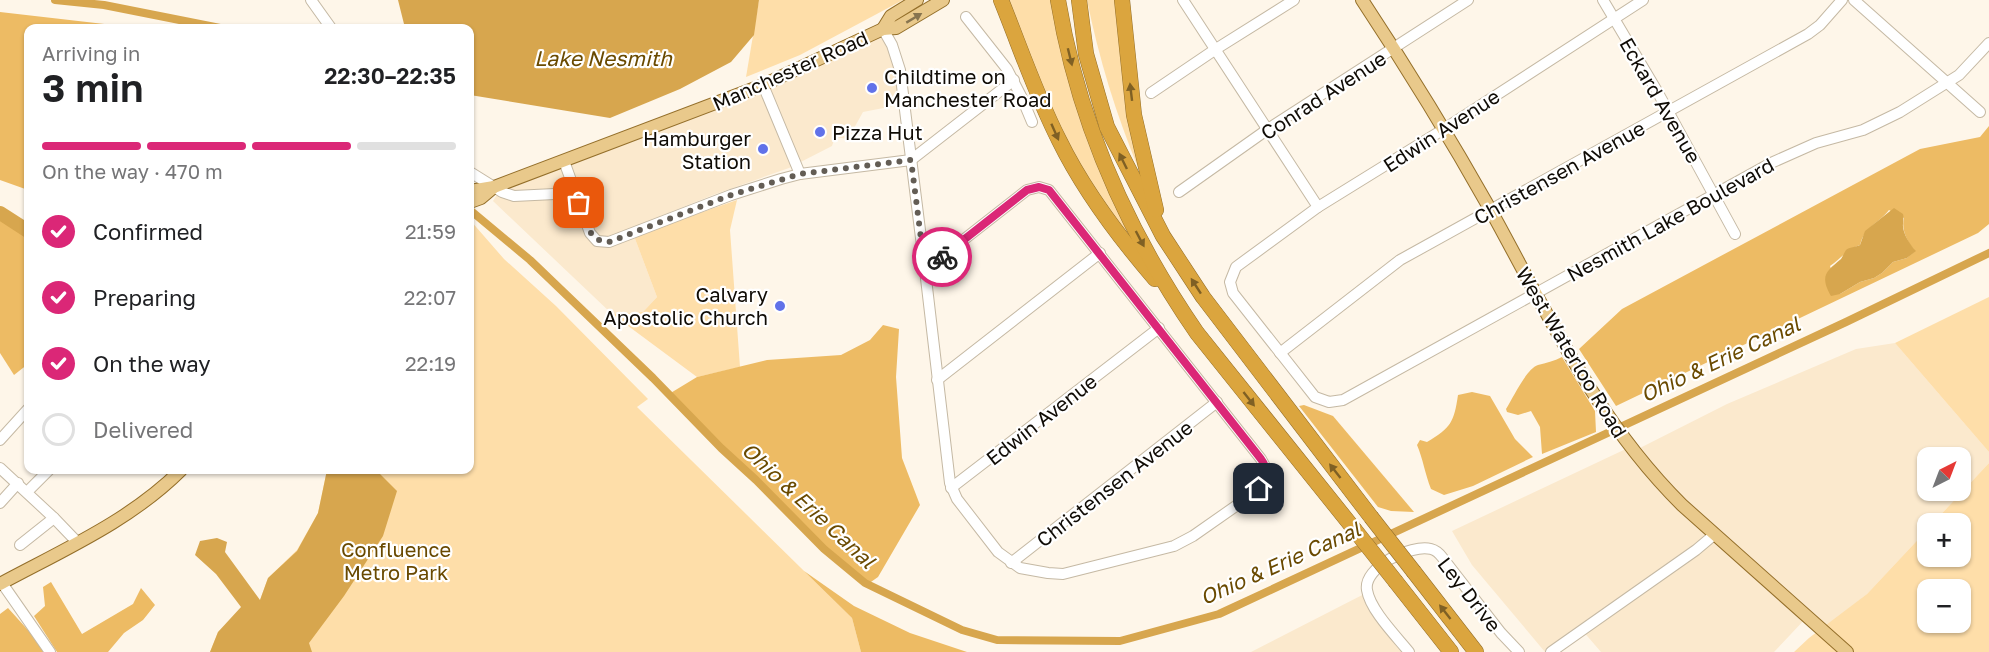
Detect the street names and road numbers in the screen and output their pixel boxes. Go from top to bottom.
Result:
street label: Manchester Road [709,25,871,115]
street label: Eckard Avenue [1615,33,1707,167]
street label: Conrad Avenue [1256,46,1390,144]
street label: Edwin Avenue [1378,84,1504,176]
street label: Christensen Avenue [1469,115,1649,229]
street label: Nesmith Lake Boulevard [1562,152,1778,286]
street label: West Waterloo Road [1512,262,1632,442]
street label: Edwin Avenue [981,368,1101,470]
street label: Christensen Avenue [1031,415,1197,551]
street label: Ley Drive [1433,552,1507,636]

